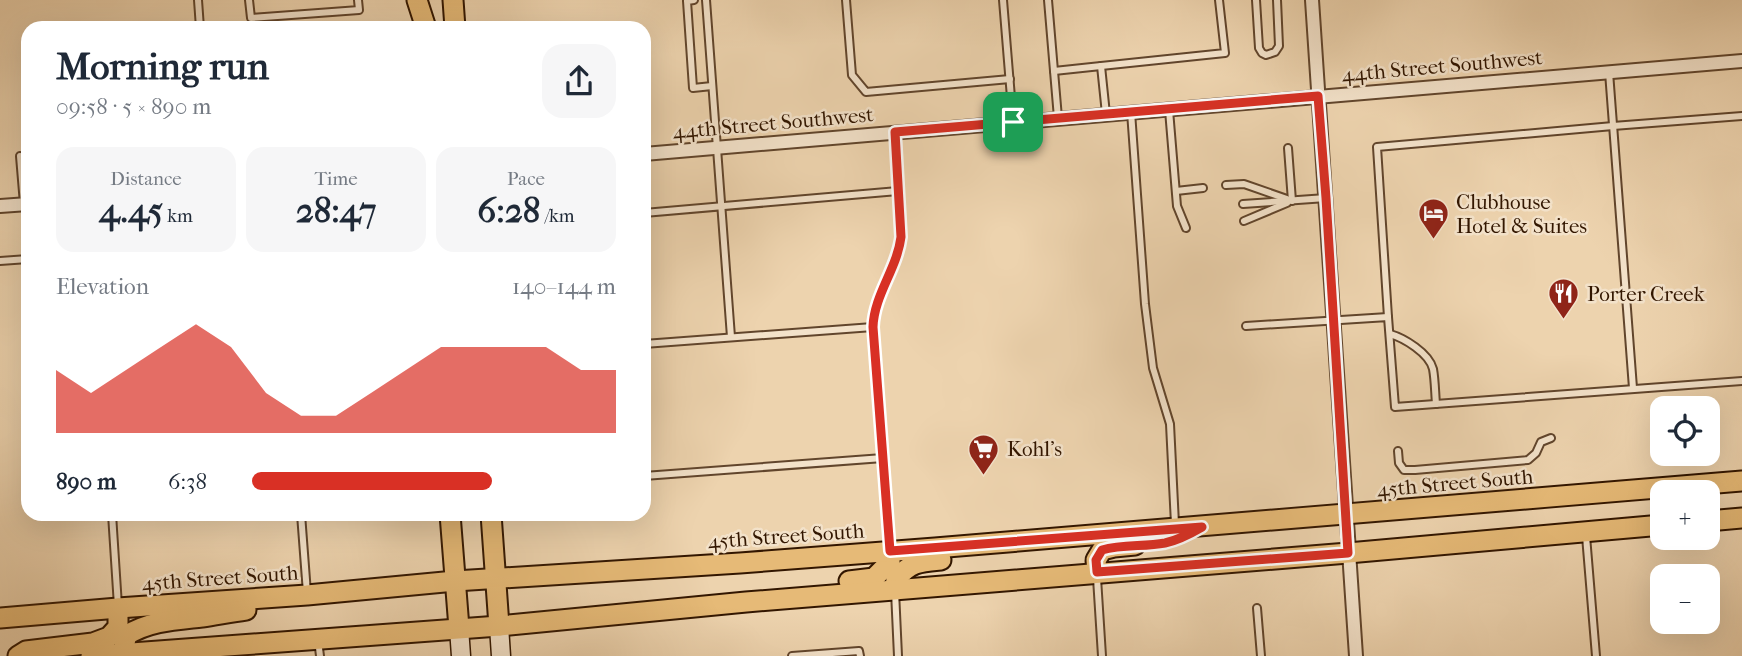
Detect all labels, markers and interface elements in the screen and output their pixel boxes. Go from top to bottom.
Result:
text: Morning run [56,44,269,89]
button: share [542,44,616,118]
street label: 44th Street Southwest [1341,45,1544,87]
pin [983,92,1043,152]
text: 09:58 · 5 × 890 m [56,93,211,120]
street label: 44th Street Southwest [672,102,875,144]
icon: arrive [994,103,1032,141]
text: Distance [110,168,182,190]
text: Time [314,168,358,190]
text: Pace [507,168,545,190]
text: 4.45 [99,190,163,231]
text: 28:47 [296,190,376,231]
text: 6:28 [477,190,540,231]
place label: Clubhouse Hotel & Suites [1456,190,1587,238]
hotel icon: Clubhouse Hotel & Suites [1416,197,1450,241]
text: km [163,205,193,227]
text: /km [540,205,575,227]
text: Elevation [56,273,149,300]
text: 140–144 m [512,273,616,300]
restaurant icon: Porter Creek [1547,277,1581,321]
place label: Porter Creek [1587,282,1705,306]
map controls [1650,396,1720,634]
button: locate [1650,396,1720,466]
supermarket icon: Kohl's [967,432,1001,476]
place label: Kohl's [1007,437,1062,461]
street label: 45th Street South [1376,464,1534,502]
text: 890 m [56,468,116,495]
text: 6:38 [168,468,207,495]
button: + [1650,480,1720,550]
street label: 45th Street South [707,519,865,553]
street label: 45th Street South [141,561,299,595]
button: − [1650,564,1720,634]

